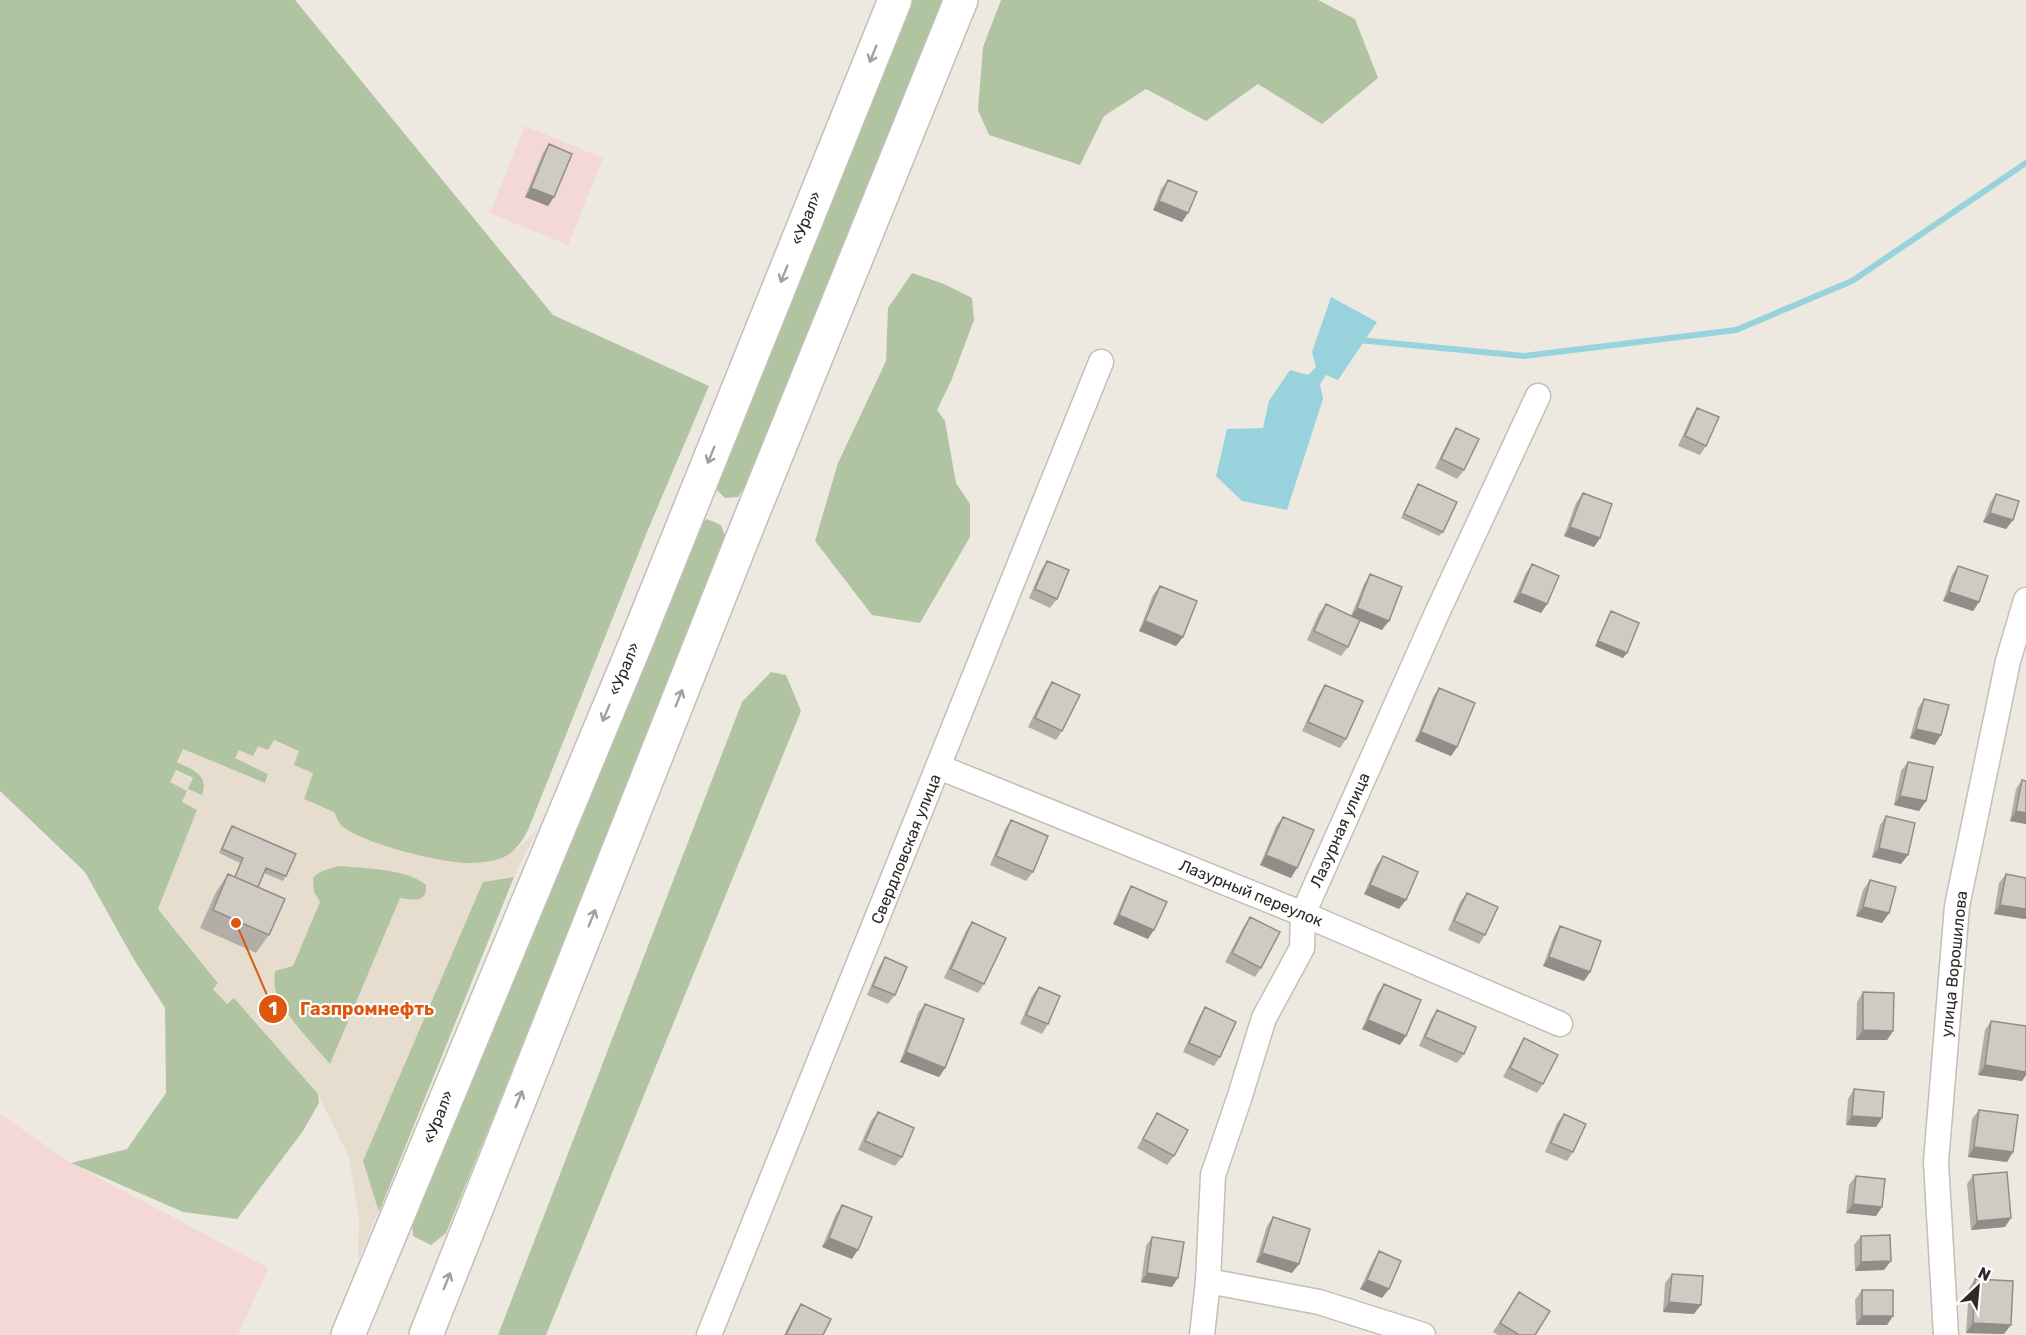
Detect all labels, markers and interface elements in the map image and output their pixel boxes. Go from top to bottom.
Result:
one-way arrow [867,44,878,63]
street label: «Урал» [787,188,825,247]
one-way arrow [778,264,789,282]
one-way arrow [705,445,716,463]
street label: «Урал» [604,639,644,698]
one-way arrow [674,689,685,708]
one-way arrow [600,703,611,722]
street label: Лазурная улица [1306,770,1374,890]
street label: Свердловская улица [867,771,945,927]
street label: Лазурный переулок [1176,855,1326,931]
street label: улица Ворошилова [1937,890,1971,1038]
one-way arrow [587,910,598,928]
callout: Газпромнефть [258,991,446,1027]
text: 1 [269,998,277,1020]
text: Газпромнефть [300,998,434,1020]
street label: «Урал» [419,1087,457,1146]
one-way arrow [515,1091,526,1109]
north arrow [1948,1257,2008,1317]
text: N [1975,1263,1994,1285]
one-way arrow [442,1272,453,1290]

